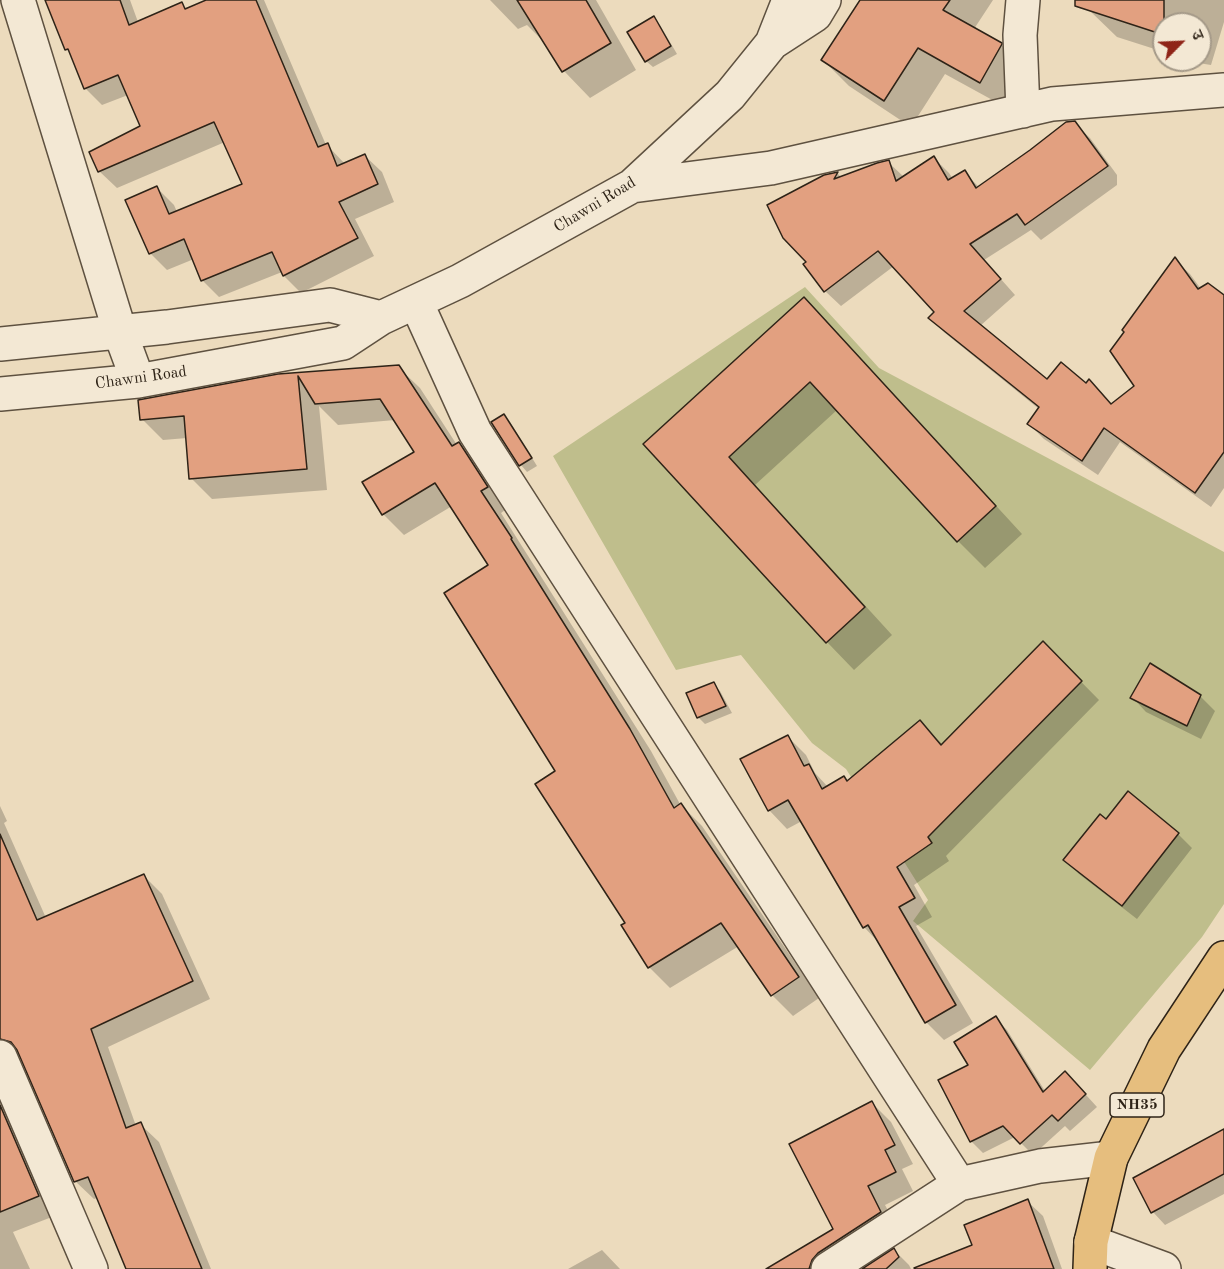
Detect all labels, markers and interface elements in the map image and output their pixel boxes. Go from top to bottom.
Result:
north arrow [1152,12,1212,72]
text: उ [1188,29,1206,42]
street label: Chawni Road [550,173,640,237]
street label: Chawni Road [94,362,188,394]
road number: NH35 [1110,1093,1164,1117]

